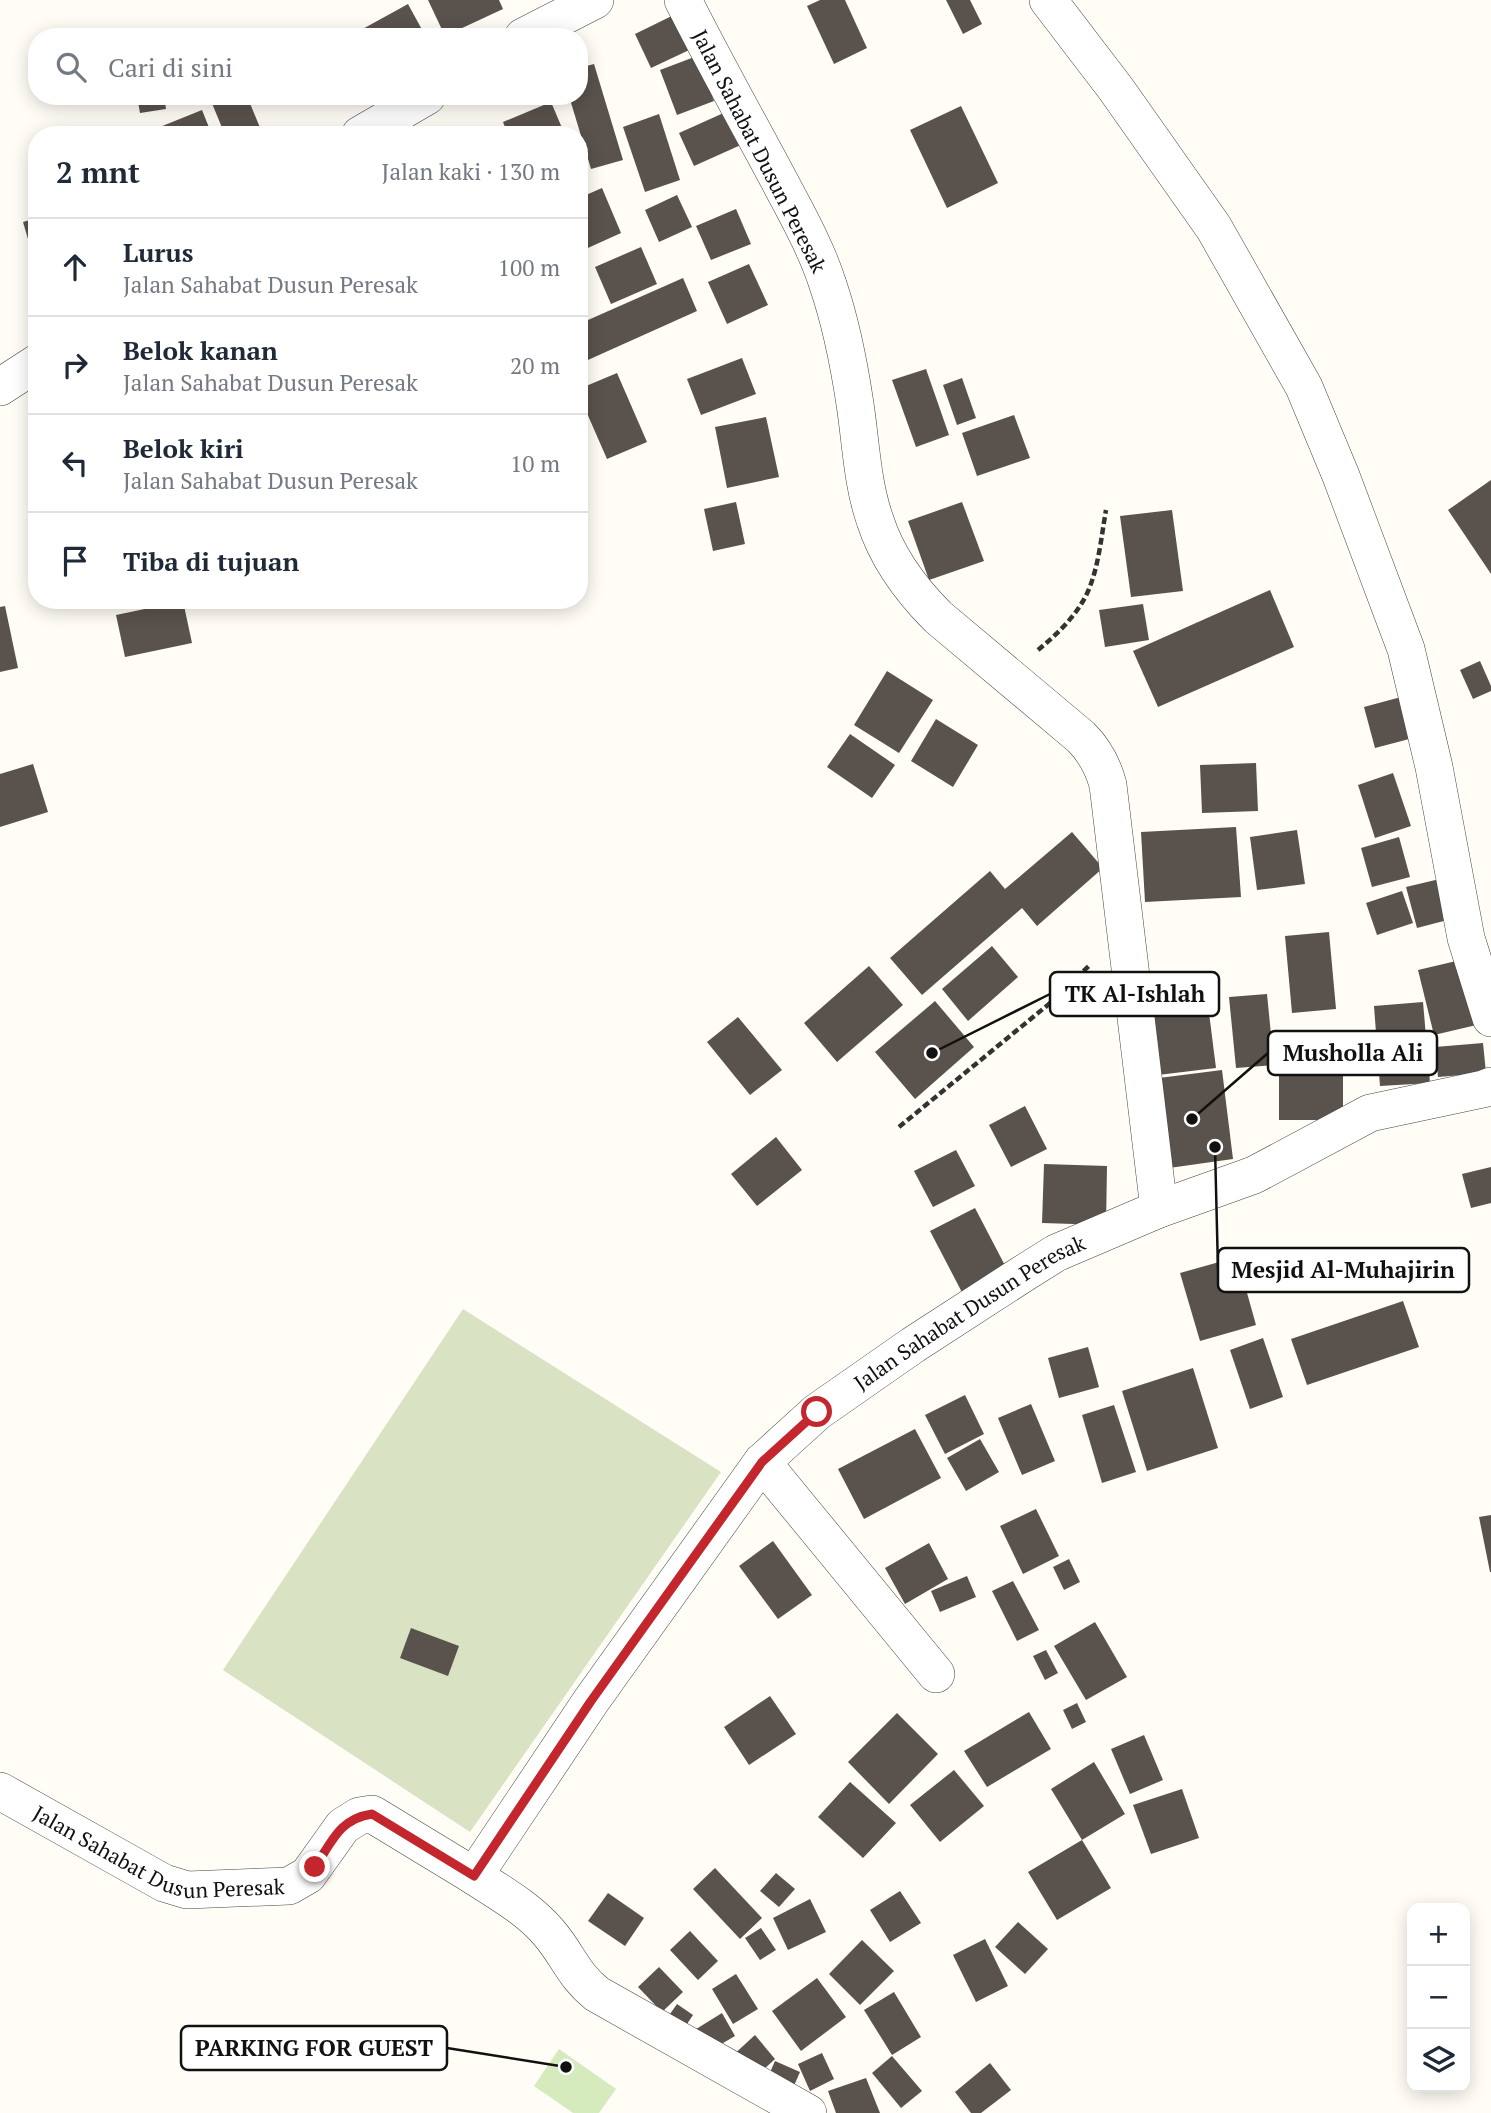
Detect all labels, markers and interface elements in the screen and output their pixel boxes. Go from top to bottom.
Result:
street label: Jalan Sahabat Dusun Peresak [686,25,834,277]
search box [28,28,588,105]
icon: search [52,48,90,86]
text: Cari di sini [108,50,233,84]
text: 2 mnt [56,152,140,192]
text: Jalan kaki · 130 m [382,156,560,187]
text: Lurus [123,235,193,269]
icon: ahead [56,248,94,286]
text: 100 m [498,252,560,283]
text: Jalan Sahabat Dusun Peresak [123,269,418,300]
text: Belok kanan [123,333,278,367]
icon: right [56,346,94,384]
text: 20 m [510,350,560,381]
text: Jalan Sahabat Dusun Peresak [123,367,418,398]
text: Belok kiri [123,431,244,465]
icon: left [56,444,94,482]
text: 10 m [510,448,560,479]
text: Jalan Sahabat Dusun Peresak [123,465,418,496]
icon: arrive [56,542,94,580]
text: Tiba di tujuan [123,544,299,578]
callout: TK Al-Ishlah [1050,972,1219,1016]
text: TK Al-Ishlah [1065,978,1205,1009]
callout: Musholla Ali [1268,1031,1437,1075]
text: Musholla Ali [1283,1037,1424,1068]
street label: Jalan Sahabat Dusun Peresak [848,1228,1089,1396]
callout: Mesjid Al-Muhajirin [1218,1248,1469,1292]
text: Mesjid Al-Muhajirin [1231,1254,1455,1285]
route start [801,1396,832,1427]
street label: Jalan Sahabat Dusun Peresak [28,1798,285,1904]
route end [299,1851,330,1882]
map controls [1407,1903,1470,2092]
button: + [1407,1903,1470,1966]
button: − [1407,1966,1470,2029]
callout: PARKING FOR GUEST [181,2026,447,2070]
button: layers [1407,2029,1470,2092]
text: PARKING FOR GUEST [195,2032,433,2063]

